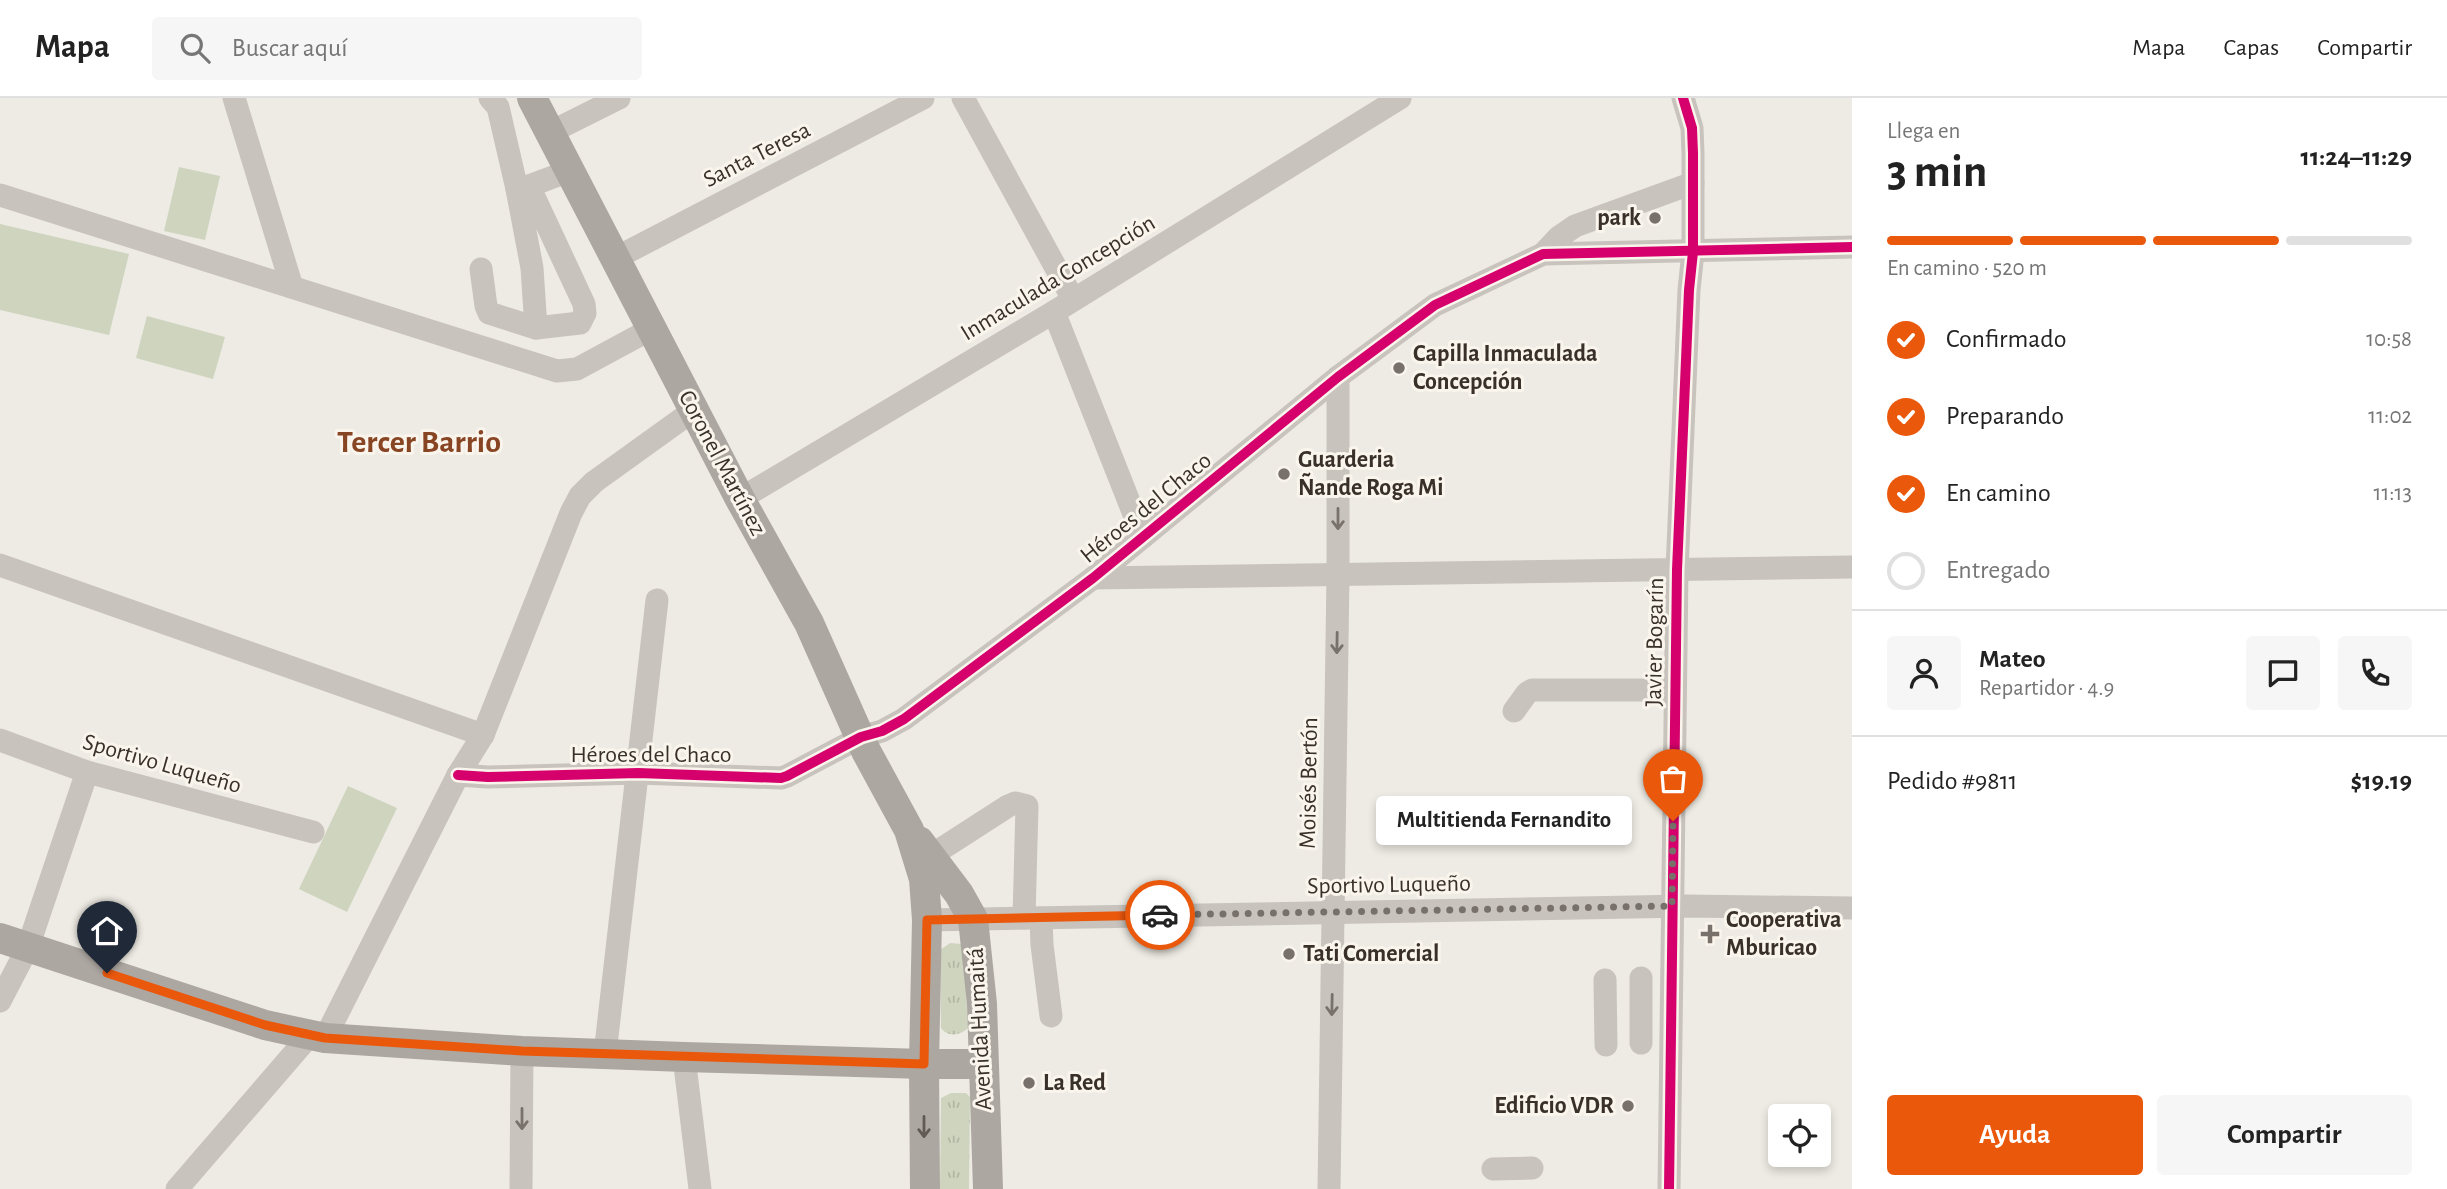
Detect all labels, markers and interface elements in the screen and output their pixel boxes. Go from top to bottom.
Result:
search box [152,17,642,80]
icon: search [176,29,214,67]
text: Mapa [35,31,110,64]
text: Buscar aquí [232,35,348,61]
text: Mapa [2132,36,2185,60]
text: Capas [2223,36,2279,60]
text: Compartir [2317,36,2412,60]
street label: Santa Teresa [700,118,814,192]
text: Llega en [1887,120,1960,143]
text: 11:24–11:29 [2301,144,2412,170]
text: 3 min [1887,149,1987,195]
place label: park [1597,206,1641,230]
marker: park [1647,210,1663,226]
street label: Inmaculada Concepción [957,211,1159,345]
text: En camino · 520 m [1887,257,2047,280]
icon: check [1887,321,1925,359]
text: Confirmado [1946,326,2067,352]
text: 10:58 [2366,328,2412,351]
place label: Capilla Inmaculada Concepción [1413,342,1598,394]
marker: Capilla Inmaculada Concepción [1391,360,1407,376]
street label: Coronel Martínez [674,387,770,539]
icon: check [1887,398,1925,436]
text: Preparando [1946,403,2064,429]
text: 11:02 [2368,405,2412,428]
district label: Tercer Barrio [337,426,501,458]
street label: Héroes del Chaco [1076,448,1216,568]
place label: Guarderia Ñande Roga Mi [1298,448,1443,500]
marker: Guarderia Ñande Roga Mi [1276,466,1292,482]
icon: check [1887,475,1925,513]
text: En camino [1946,480,2051,506]
text: 11:13 [2374,482,2412,505]
one-way arrow [1331,507,1345,530]
text: Entregado [1946,557,2051,583]
street label: Javier Bogarín [1642,577,1668,707]
one-way arrow [1331,631,1344,654]
button: person [1887,636,1961,710]
button: chat [2246,636,2320,710]
button: phone [2338,636,2412,710]
text: Mateo [1979,646,2046,672]
text: Repartidor · 4.9 [1979,677,2114,700]
street label: Moisés Bertón [1296,717,1322,849]
street label: Sportivo Luqueño [80,730,244,798]
street label: Héroes del Chaco [571,743,731,767]
pin [1643,749,1703,821]
icon: bag [1654,760,1692,798]
text: Pedido #9811 [1887,768,2018,794]
text: $19.19 [2351,768,2412,794]
callout: Multitienda Fernandito [1376,796,1631,846]
text: Multitienda Fernandito [1397,809,1611,832]
street label: Sportivo Luqueño [1307,872,1471,898]
courier [1125,880,1195,950]
icon: car [1141,896,1179,934]
pin [77,901,137,973]
place label: Cooperativa Mburicao [1726,908,1841,960]
icon: home [88,912,126,950]
marker: Cooperativa Mburicao [1700,924,1720,944]
place label: Tati Comercial [1303,942,1439,966]
marker: Tati Comercial [1281,946,1297,962]
street label: Avenida Humaitá [964,947,996,1111]
one-way arrow [1325,993,1339,1016]
place label: La Red [1043,1071,1106,1095]
marker: La Red [1021,1075,1037,1091]
place label: Edificio VDR [1494,1094,1614,1118]
button: Ayuda [1887,1095,2143,1175]
button: Compartir [2157,1095,2412,1175]
marker: Edificio VDR [1620,1098,1636,1114]
map controls [1768,1104,1831,1167]
button: locate [1768,1104,1831,1167]
one-way arrow [515,1108,529,1131]
one-way arrow [917,1115,931,1138]

